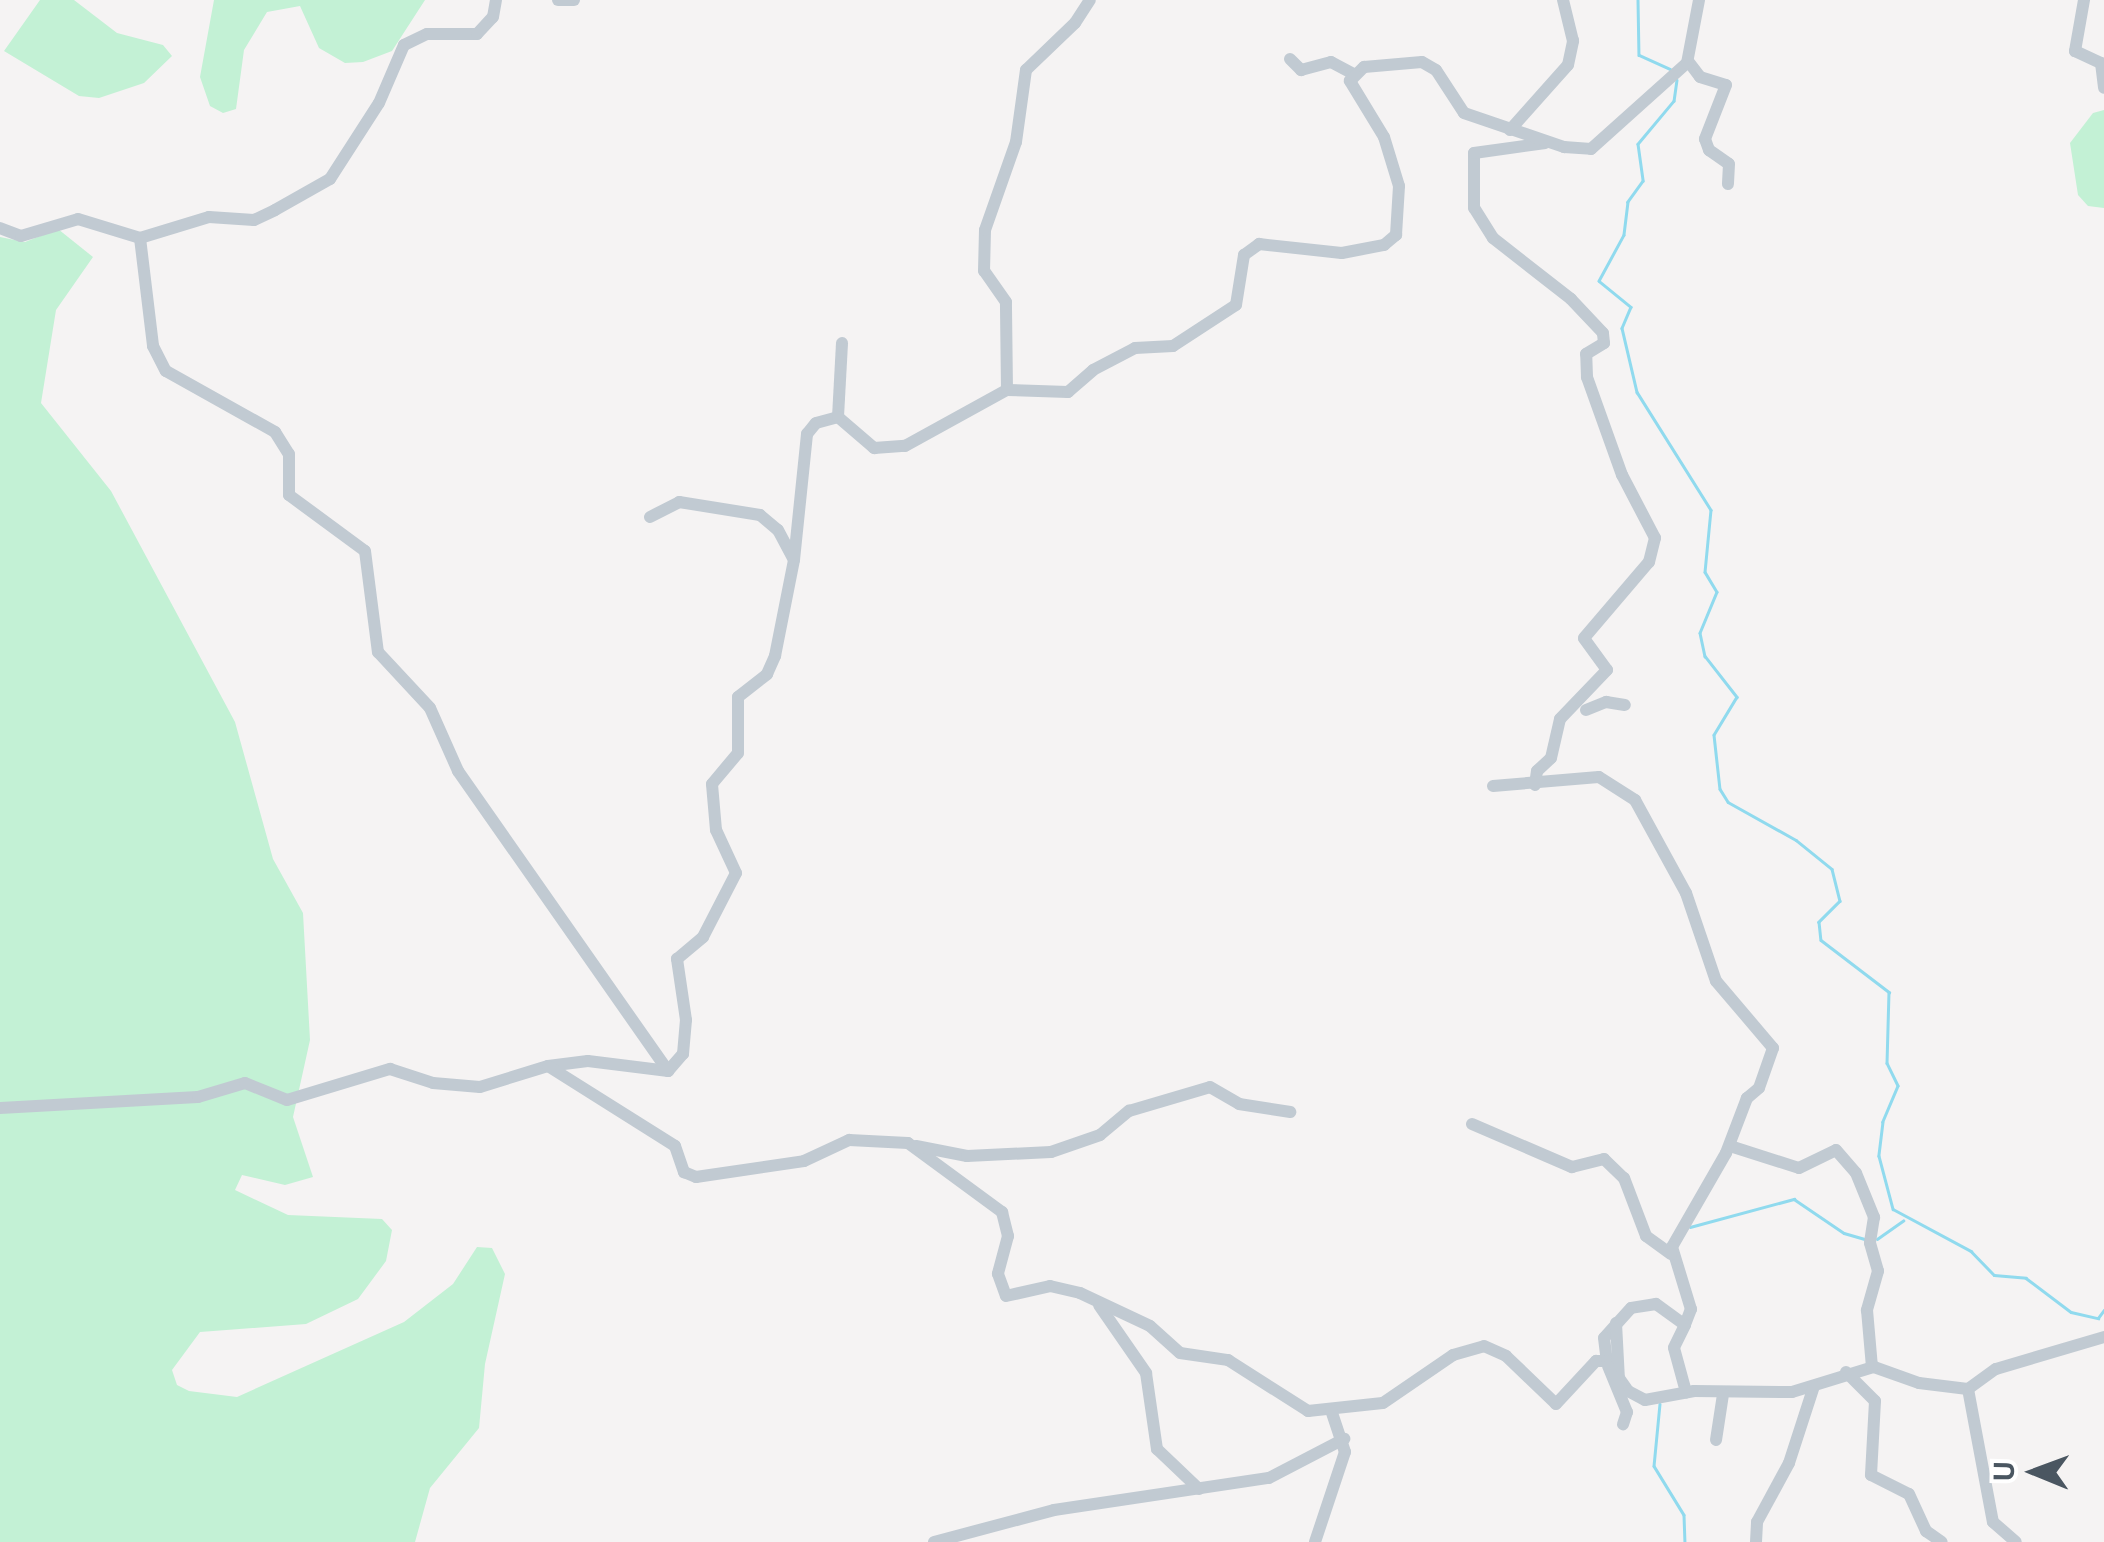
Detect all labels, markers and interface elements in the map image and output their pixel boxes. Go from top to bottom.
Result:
north arrow [1984,1422,2084,1522]
text: U [1987,1461,2020,1482]

